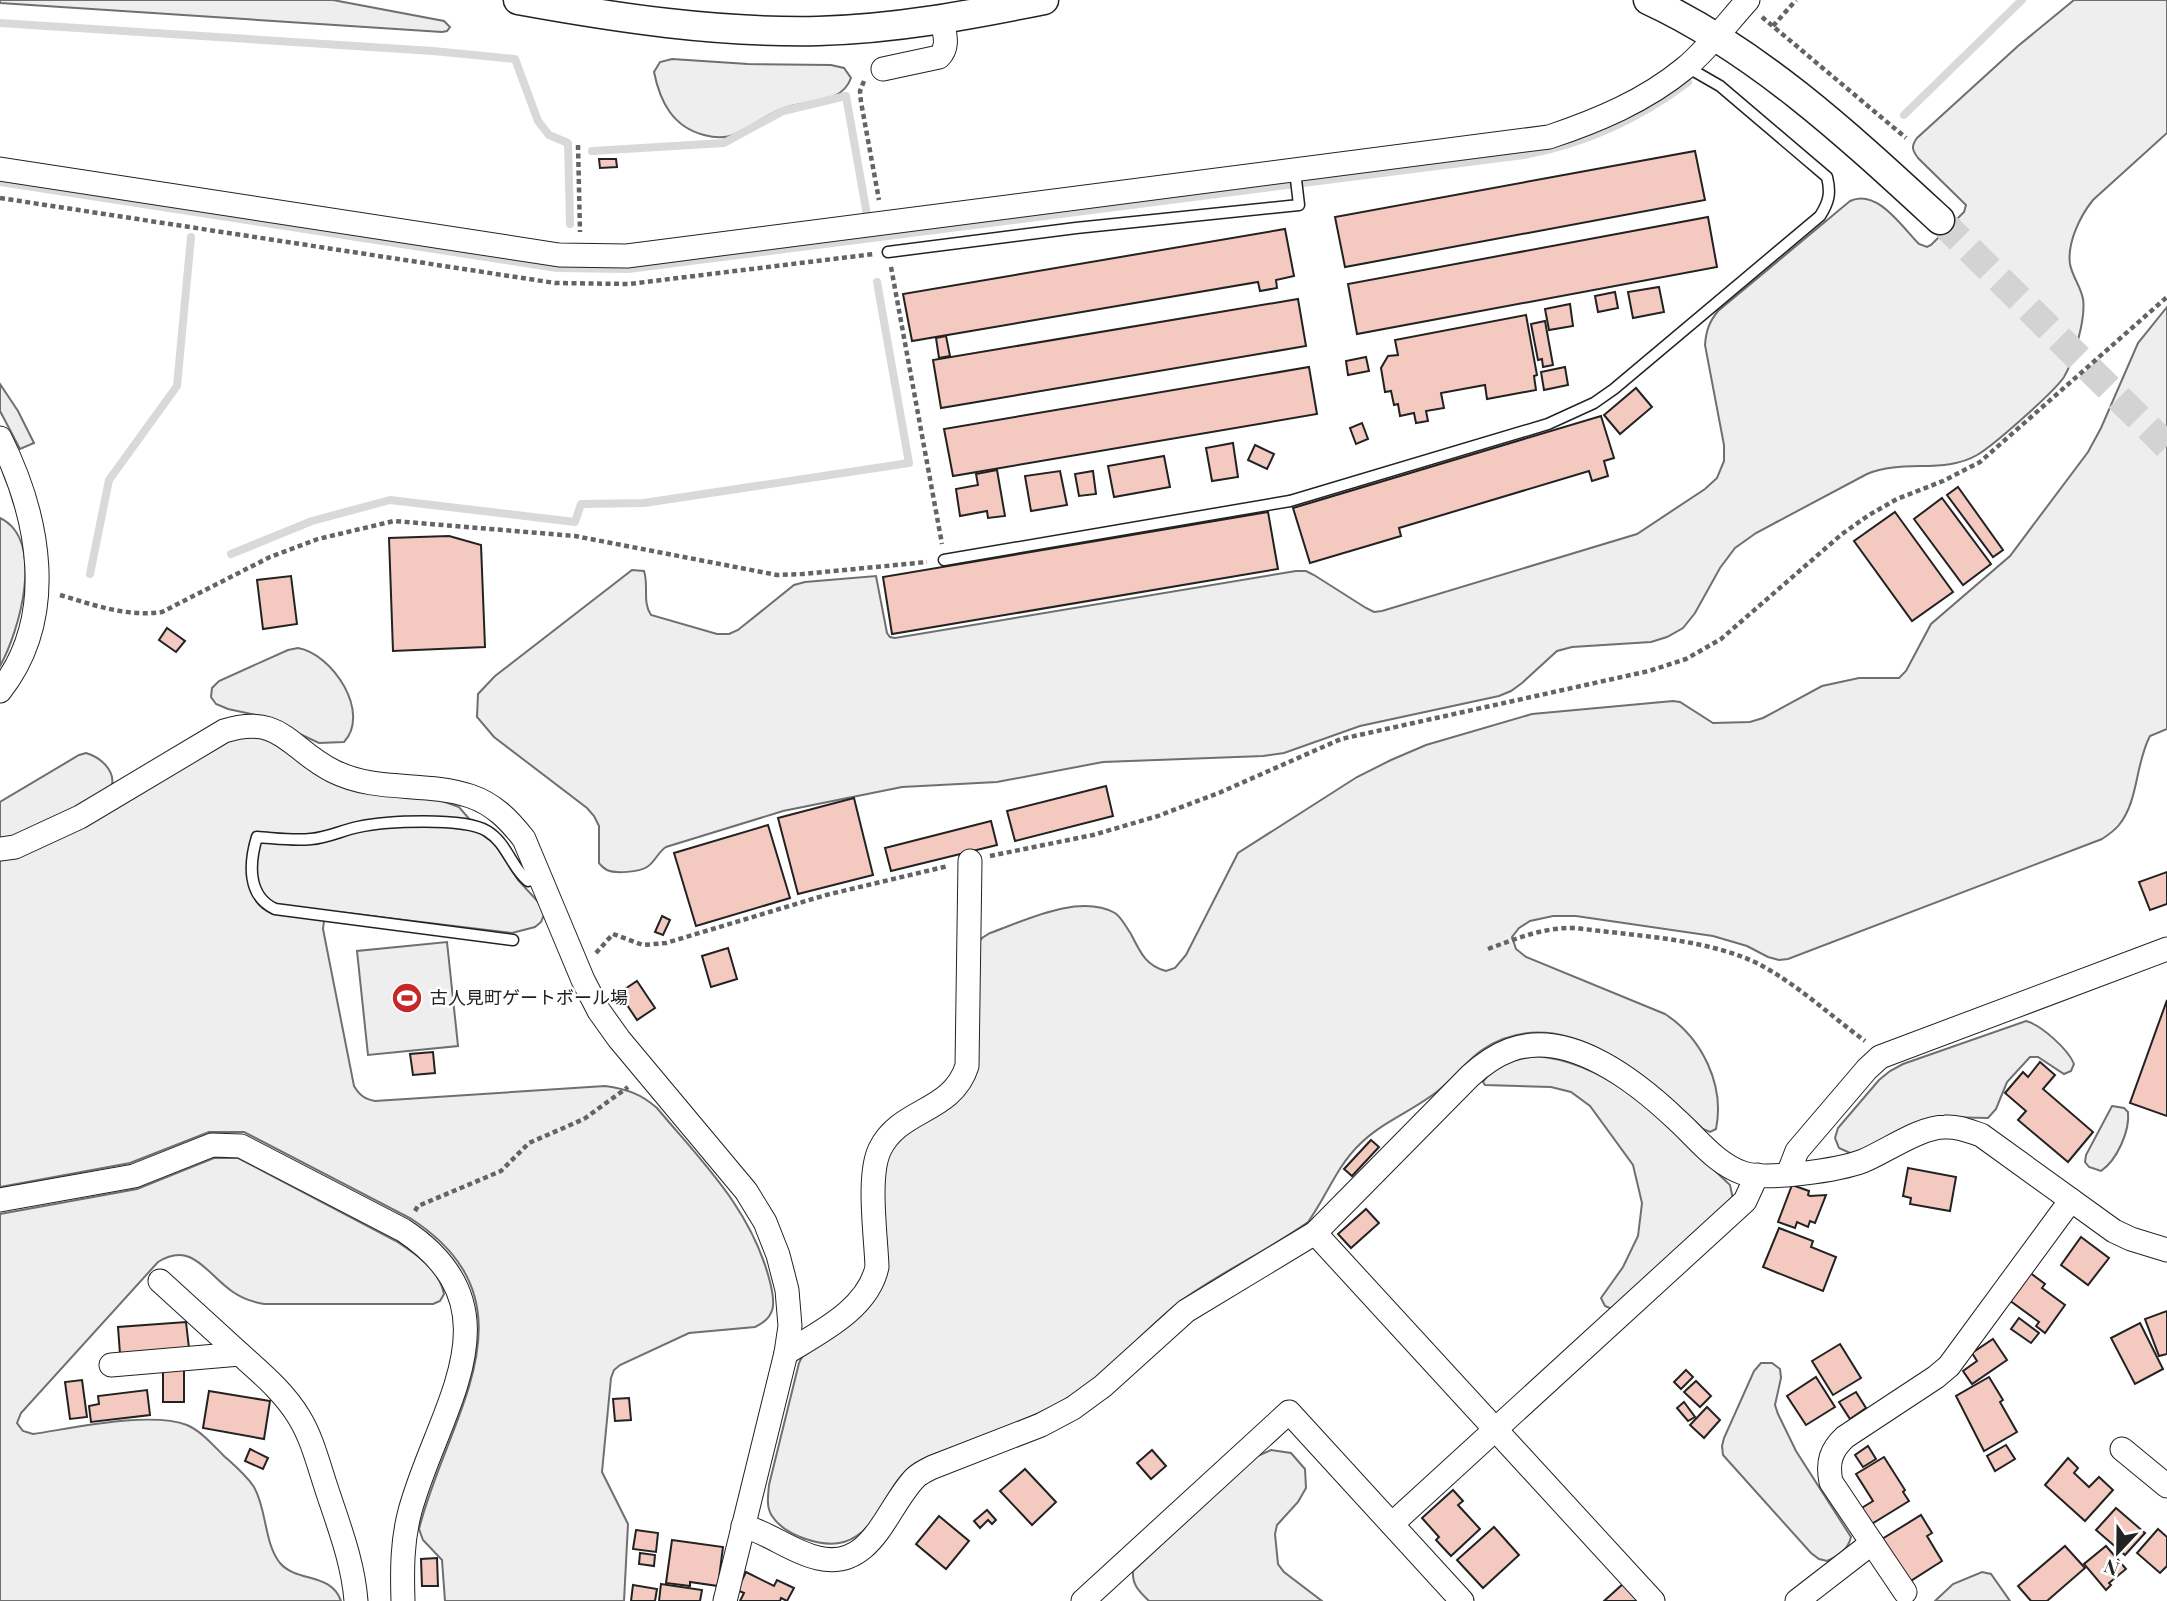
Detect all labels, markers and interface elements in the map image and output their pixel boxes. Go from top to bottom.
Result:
sports icon: 古人見町ゲートボール場 [390,981,424,1015]
place label: 古人見町ゲートボール場 [430,985,628,1009]
north arrow [2083,1517,2153,1587]
text: N [2100,1554,2122,1583]

